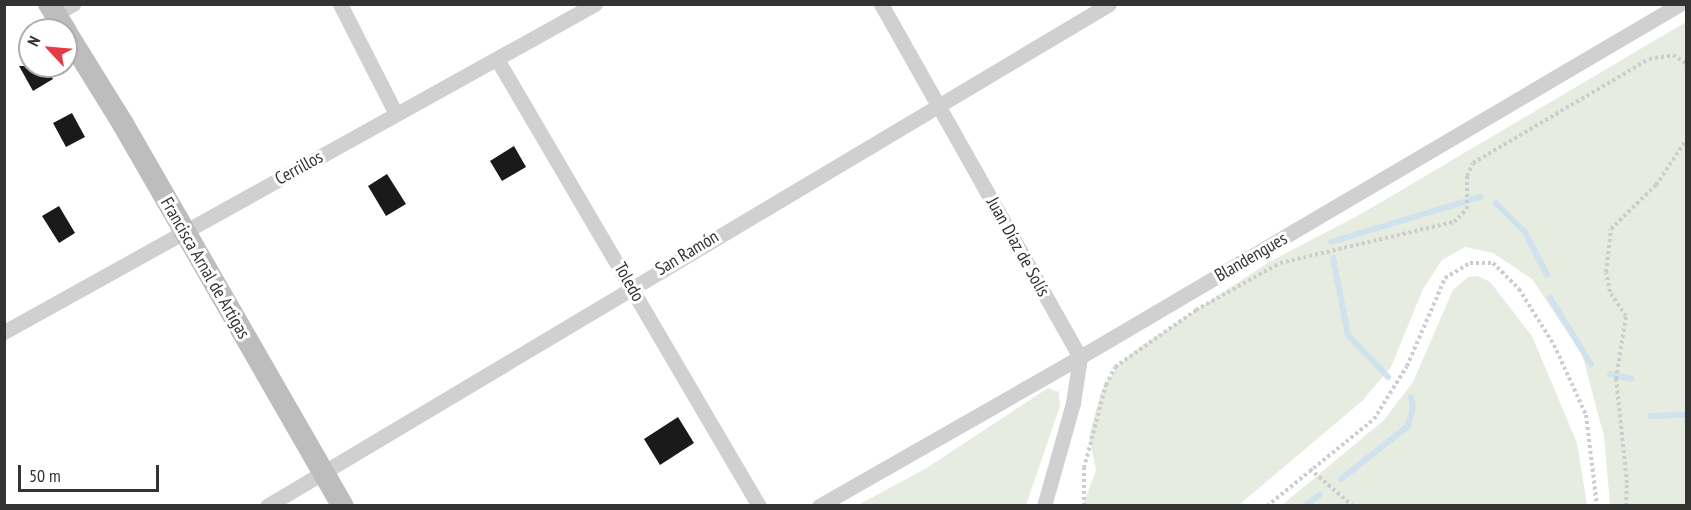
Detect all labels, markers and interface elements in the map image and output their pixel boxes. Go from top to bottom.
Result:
north arrow [18,18,78,78]
text: N [23,33,44,49]
street label: Cerrillos [271,146,327,190]
street label: Francisca Arnal de Artigas [155,193,255,343]
street label: Juan Díaz de Solís [982,193,1054,301]
street label: San Ramón [651,226,723,280]
street label: Blandengues [1211,228,1291,286]
street label: Toledo [609,259,649,305]
scale bar [21,453,162,491]
text: 50 m [29,464,61,487]

